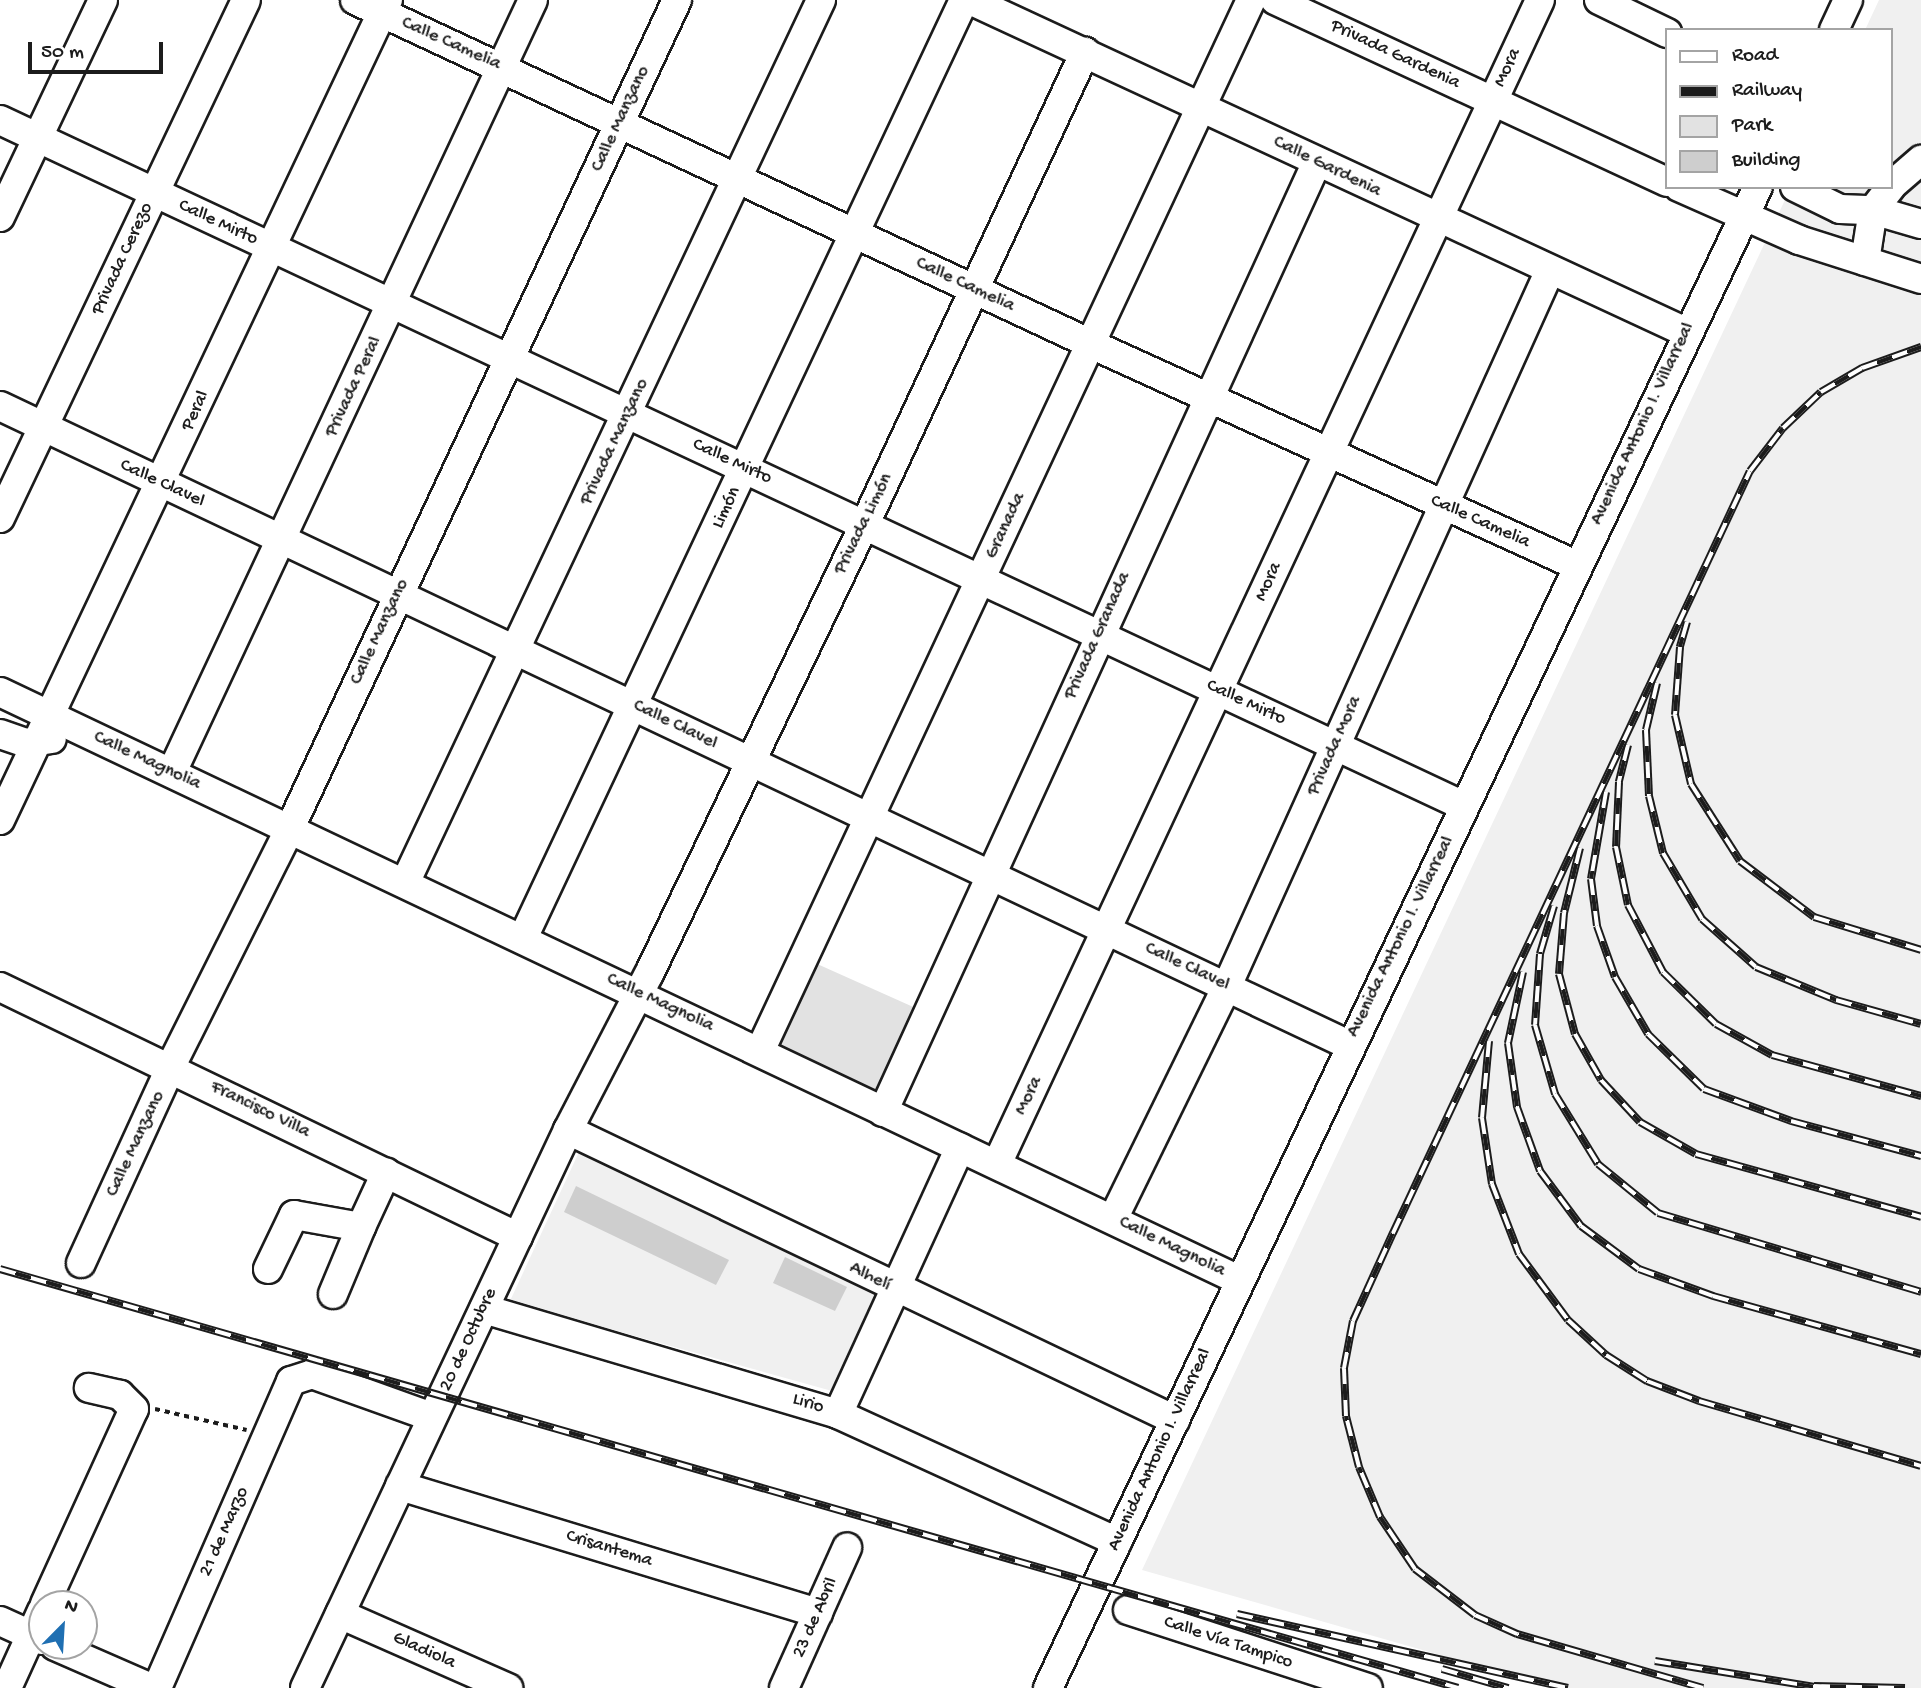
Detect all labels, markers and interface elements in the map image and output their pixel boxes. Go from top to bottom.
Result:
street label: Calle Camelia [398,12,504,76]
street label: Privada Gardenia [1327,15,1463,95]
scale bar [32,28,166,72]
legend [1666,28,1893,189]
text: 50 m [41,41,84,66]
text: Road [1732,44,1778,69]
street label: Mora [1489,45,1527,91]
street label: Calle Manzano [587,62,655,176]
text: Railway [1732,79,1802,104]
text: Park [1732,114,1772,139]
street label: Calle Gardenia [1269,131,1385,203]
text: Building [1732,149,1801,174]
street label: Calle Mirto [175,195,261,251]
street label: Privada Cerezo [87,199,159,319]
street label: Calle Camelia [912,252,1018,318]
street label: Avenida Antonio I. Villarreal [1586,319,1700,529]
street label: Privada Peral [321,333,387,441]
street label: Privada Manzano [576,375,654,509]
street label: Peral [177,387,215,435]
street label: Calle Mirto [689,434,775,490]
street label: Calle Clavel [116,454,208,514]
street label: Privada Limón [830,470,898,578]
street label: Limón [707,483,747,533]
street label: Granada [981,489,1031,563]
street label: Calle Camelia [1427,490,1533,554]
street label: Mora [1250,559,1288,605]
street label: Privada Granada [1060,569,1136,703]
street label: Calle Manzano [346,575,414,689]
street label: Calle Mirto [1203,675,1289,731]
street label: Privada Mora [1303,693,1367,799]
street label: Calle Clavel [629,695,721,755]
street label: Calle Magnolia [90,726,204,796]
street label: Avenida Antonio I. Villarreal [1342,833,1460,1041]
street label: Calle Clavel [1141,937,1233,997]
street label: Calle Magnolia [603,968,717,1038]
street label: Mora [1010,1073,1048,1119]
street label: Francisco Villa [206,1076,314,1144]
street label: Calle Manzano [102,1087,170,1201]
street label: Calle Magnolia [1115,1211,1229,1283]
street label: Alhelí [845,1257,895,1297]
street label: 20 de Octubre [435,1285,503,1395]
street label: Avenida Antonio I. Villarreal [1103,1345,1217,1555]
street label: Lirio [789,1388,827,1420]
street label: 21 de Marzo [195,1484,255,1580]
street label: Crisantema [563,1525,655,1573]
street label: 23 de Abril [788,1574,844,1662]
north arrow [28,1590,98,1660]
text: N [61,1594,81,1620]
street label: Calle Vía Tampico [1161,1611,1295,1675]
street label: Gladiola [389,1627,459,1675]

